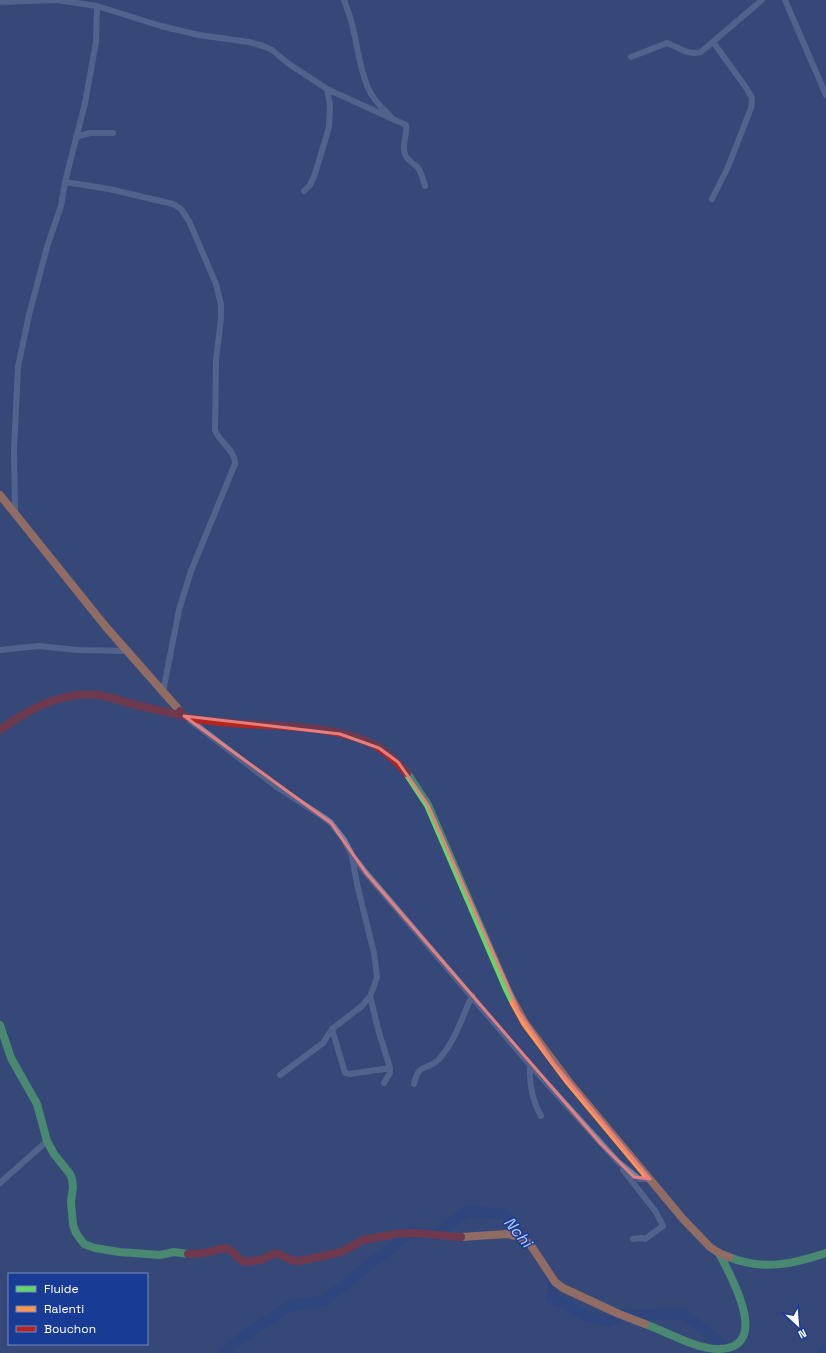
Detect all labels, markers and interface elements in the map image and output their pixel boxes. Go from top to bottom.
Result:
water label: Nchi [499,1212,538,1253]
legend [8,1273,148,1345]
text: Fluide [44,1281,79,1297]
text: Ralenti [44,1301,84,1317]
north arrow [778,1305,818,1345]
text: Bouchon [44,1321,96,1337]
text: N [796,1326,809,1342]

